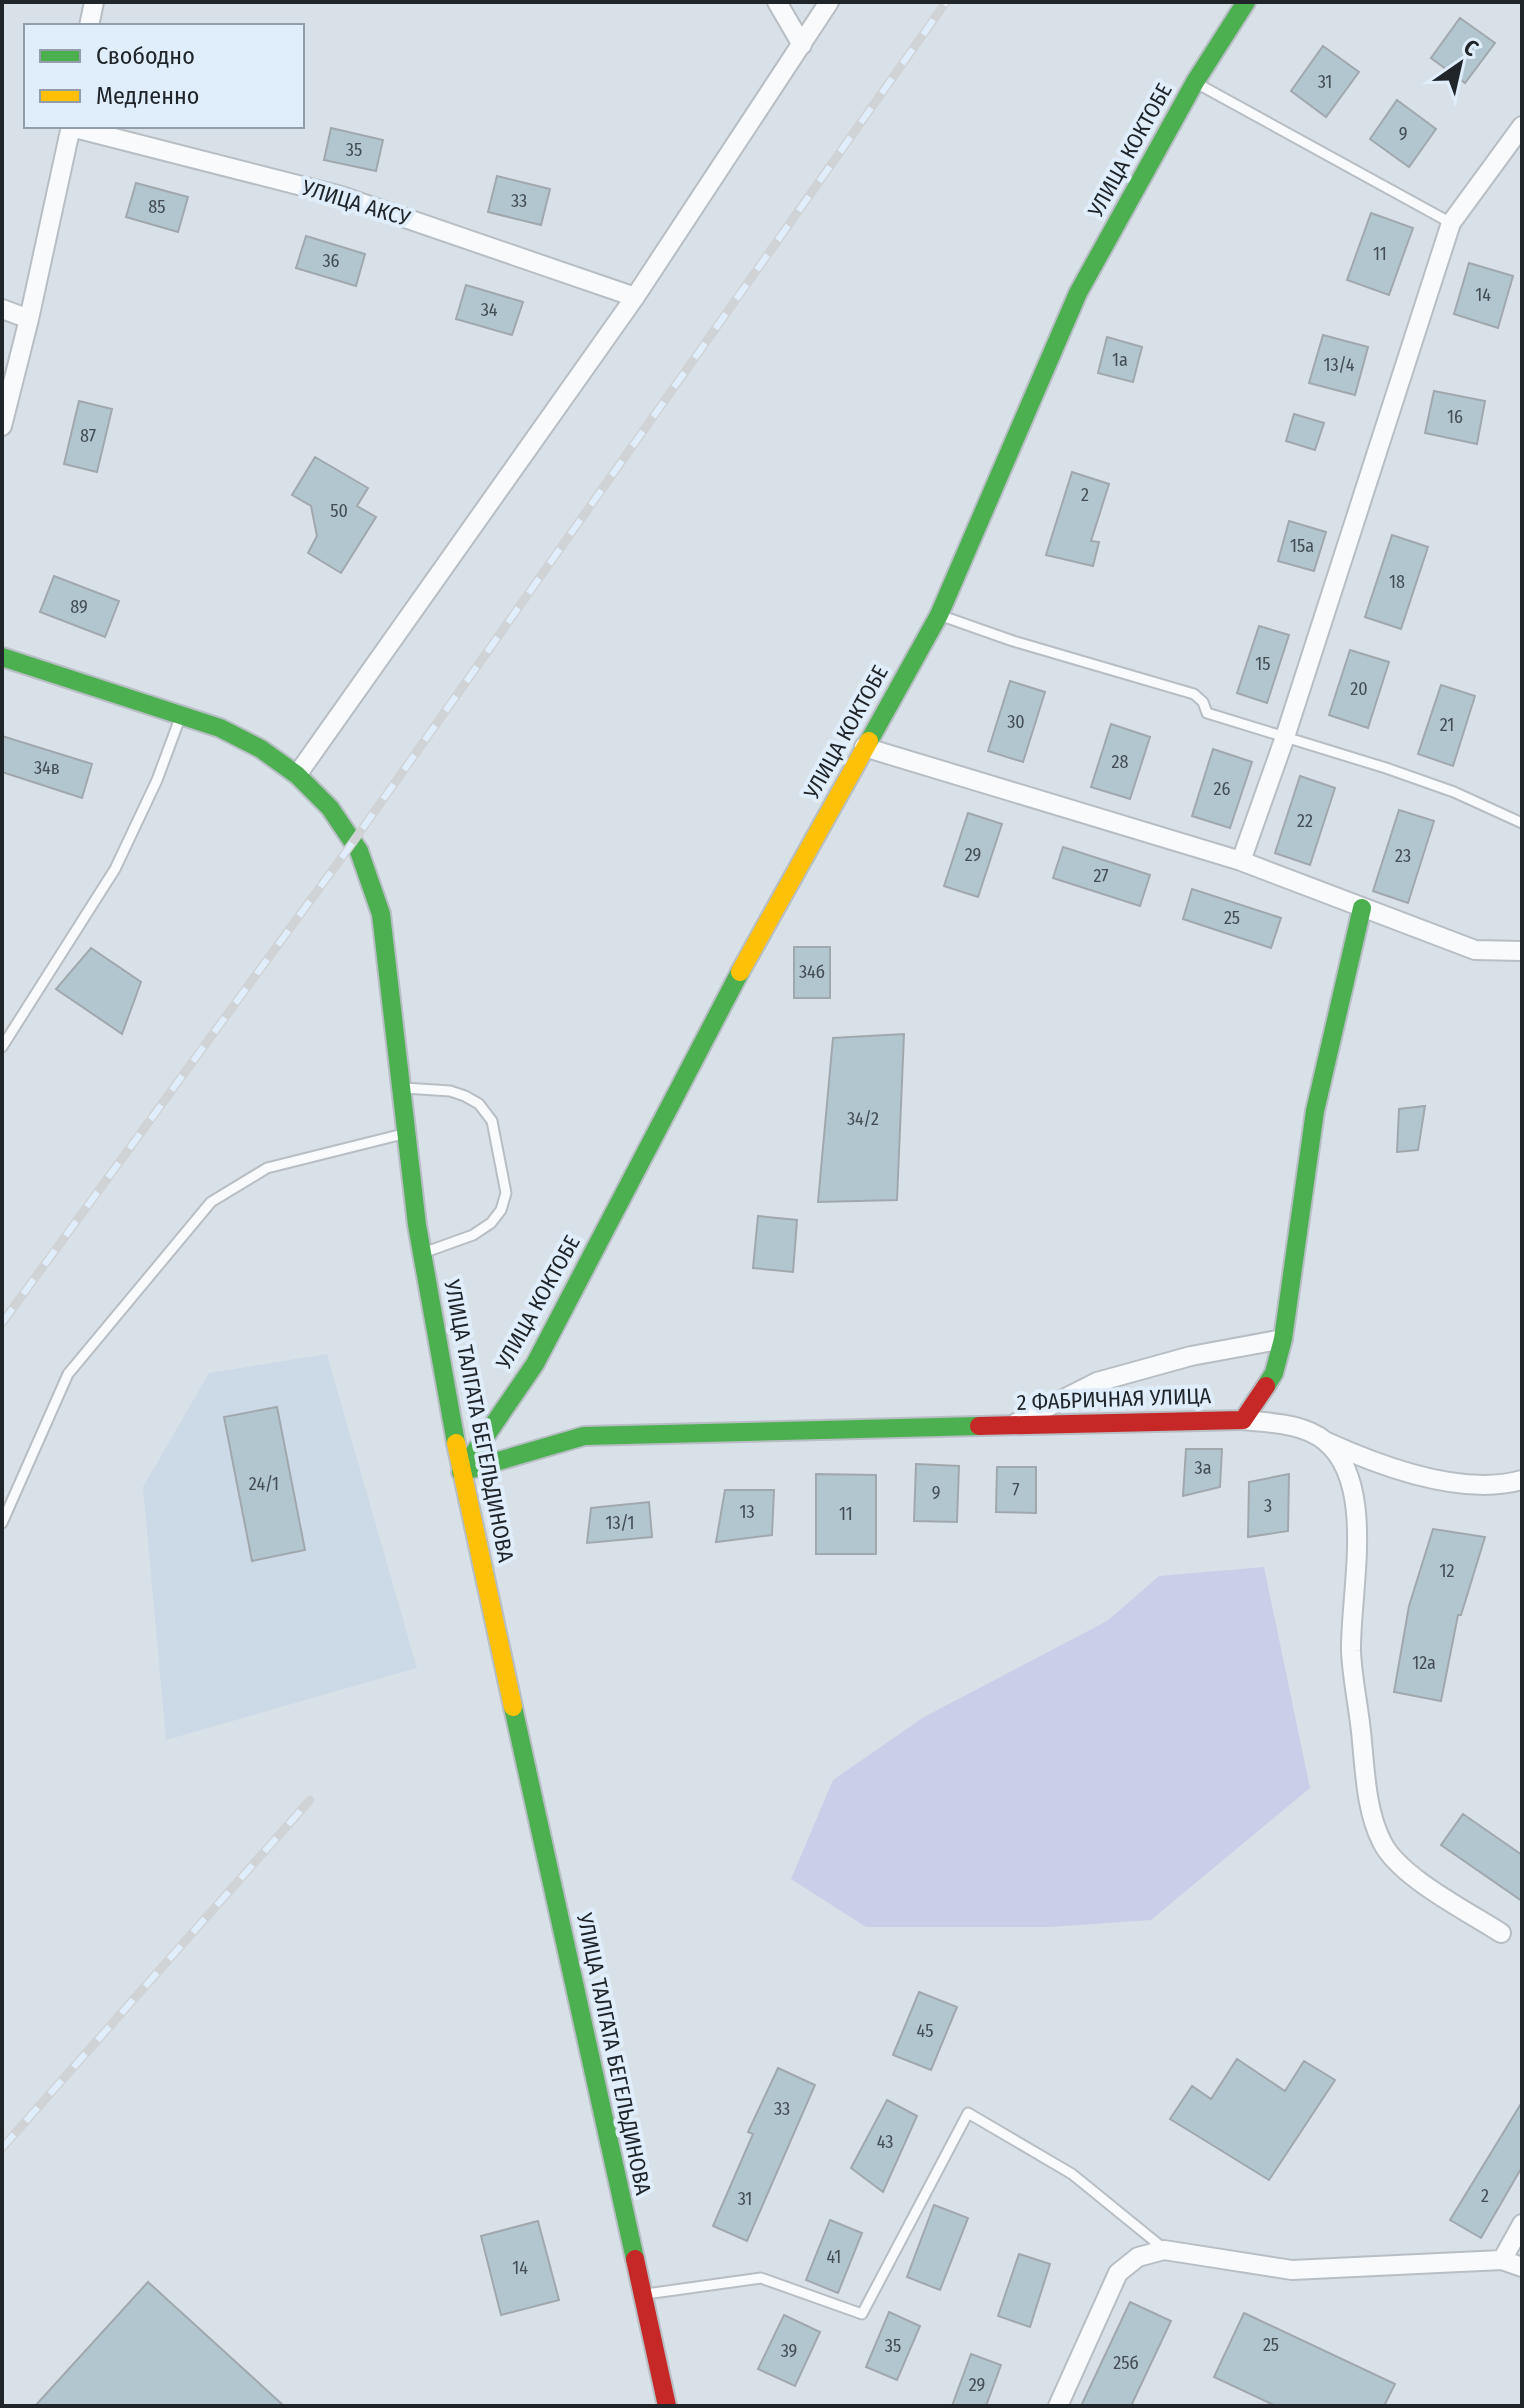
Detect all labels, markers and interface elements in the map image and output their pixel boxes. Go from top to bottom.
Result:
legend [24,24,304,128]
north arrow [1420,24,1500,104]
text: С [1459,33,1484,63]
text: Свободно [96,42,195,70]
house number: 31 [1318,71,1332,93]
street label: УЛИЦА КОКТОБЕ [1082,78,1178,222]
text: Медленно [96,82,199,110]
house number: 9 [1399,123,1407,145]
house number: 35 [346,139,362,161]
street label: УЛИЦА АКСУ [298,174,413,232]
house number: 33 [511,190,527,212]
house number: 85 [148,196,166,218]
house number: 11 [1373,243,1387,265]
house number: 36 [322,250,340,272]
house number: 14 [1475,284,1491,306]
house number: 34 [481,299,498,321]
house number: 1а [1112,349,1128,371]
house number: 13/4 [1323,354,1355,376]
house number: 16 [1447,406,1463,428]
house number: 87 [80,425,96,447]
house number: 2 [1081,484,1089,506]
house number: 50 [330,500,348,522]
house number: 15а [1290,535,1314,557]
house number: 18 [1389,571,1405,593]
house number: 89 [70,596,88,618]
house number: 15 [1255,653,1271,675]
street label: УЛИЦА КОКТОБЕ [798,660,894,804]
house number: 20 [1350,678,1368,700]
house number: 30 [1007,711,1025,733]
house number: 21 [1440,714,1454,736]
house number: 28 [1112,751,1128,773]
house number: 34в [34,757,60,779]
house number: 26 [1214,778,1231,800]
house number: 22 [1297,810,1313,832]
house number: 29 [965,844,981,866]
house number: 23 [1395,845,1411,867]
house number: 27 [1093,865,1109,887]
house number: 25 [1224,907,1240,929]
house number: 34б [799,961,825,983]
house number: 34/2 [847,1108,879,1130]
street label: УЛИЦА КОКТОБЕ [490,1230,586,1374]
street label: УЛИЦА ТАЛГАТА БЕГЕЛЬДИНОВА [438,1276,520,1565]
street label: 2 ФАБРИЧНАЯ УЛИЦА [1016,1382,1212,1416]
house number: 3а [1195,1457,1212,1479]
house number: 24/1 [249,1473,279,1495]
house number: 7 [1012,1479,1020,1501]
house number: 9 [932,1482,940,1504]
house number: 3 [1264,1495,1272,1517]
house number: 13 [739,1501,755,1523]
house number: 11 [839,1503,853,1525]
house number: 13/1 [605,1512,635,1534]
house number: 12 [1440,1560,1455,1582]
house number: 12а [1412,1652,1436,1674]
street label: УЛИЦА ТАЛГАТА БЕГЕЛЬДИНОВА [571,1910,657,2198]
house number: 45 [917,2020,933,2042]
house number: 33 [774,2098,790,2120]
house number: 43 [877,2131,893,2153]
house number: 2 [1481,2185,1489,2207]
house number: 31 [738,2188,752,2210]
house number: 41 [827,2246,841,2268]
house number: 14 [512,2257,528,2279]
house number: 25 [1263,2334,1279,2356]
house number: 35 [885,2335,901,2357]
house number: 39 [781,2340,797,2362]
house number: 25б [1113,2352,1139,2374]
house number: 29 [969,2374,985,2396]

